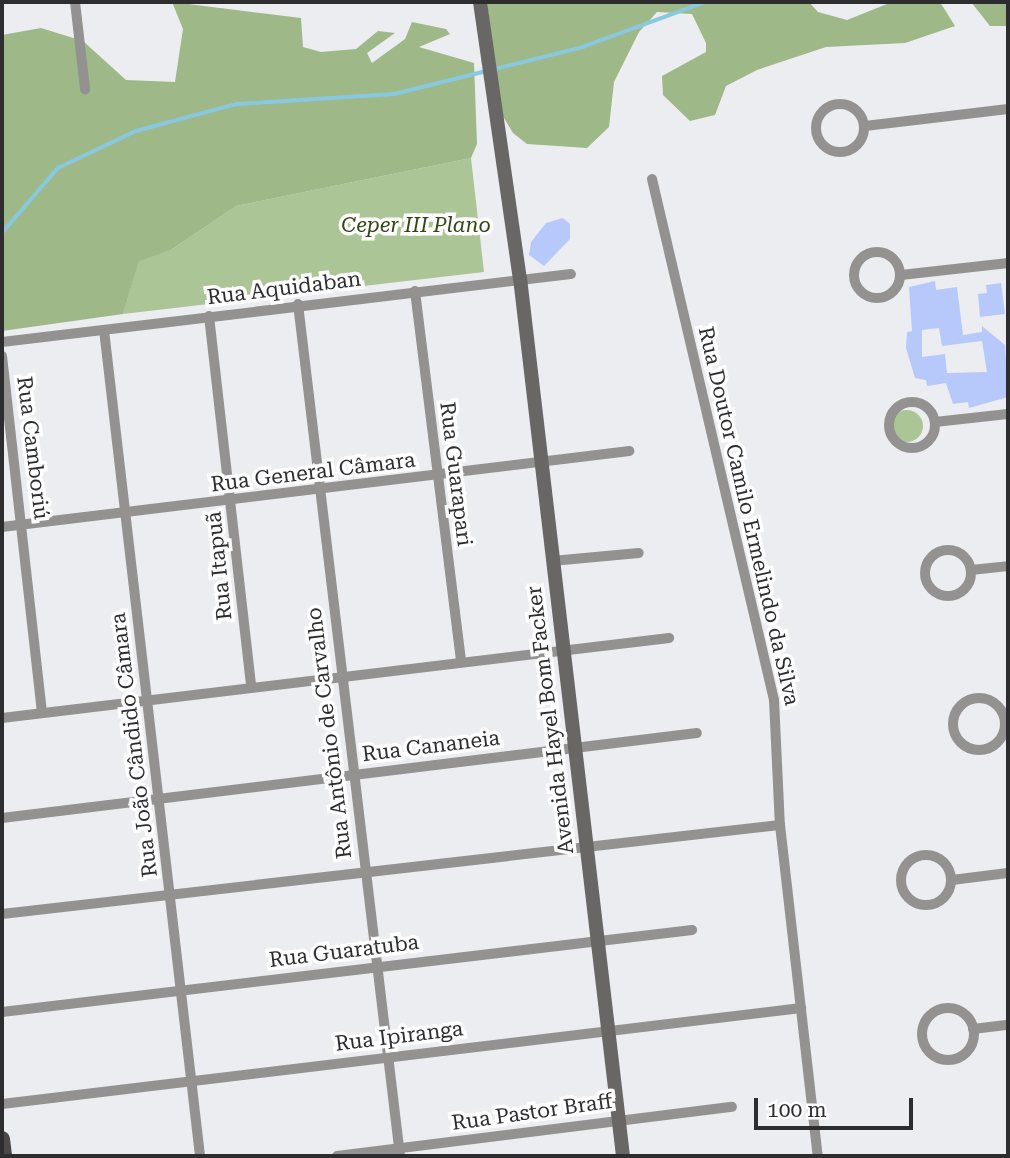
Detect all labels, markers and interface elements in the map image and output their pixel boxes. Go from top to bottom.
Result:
park label: Ceper III Plano [341,212,491,238]
street label: Rua Aquidaban [206,266,362,310]
street label: Rua Doutor Camilo Ermelindo da Silva [693,324,805,708]
street label: Rua Camboriú [12,375,54,521]
street label: Rua Guarapari [435,400,477,548]
street label: Rua General Câmara [209,447,417,497]
street label: Rua Itapuã [201,510,237,622]
street label: Avenida Hayel Bom Facker [521,585,579,855]
street label: Rua Antônio de Carvalho [301,606,357,860]
street label: Rua João Cândido Câmara [105,611,163,879]
street label: Rua Cananeia [361,725,501,767]
street label: Rua Guaratuba [268,929,420,973]
street label: Rua Ipiranga [334,1016,464,1056]
scale bar [758,1084,917,1128]
street label: Rua Pastor Braff [450,1088,614,1136]
text: 100 m [767,1098,827,1122]

